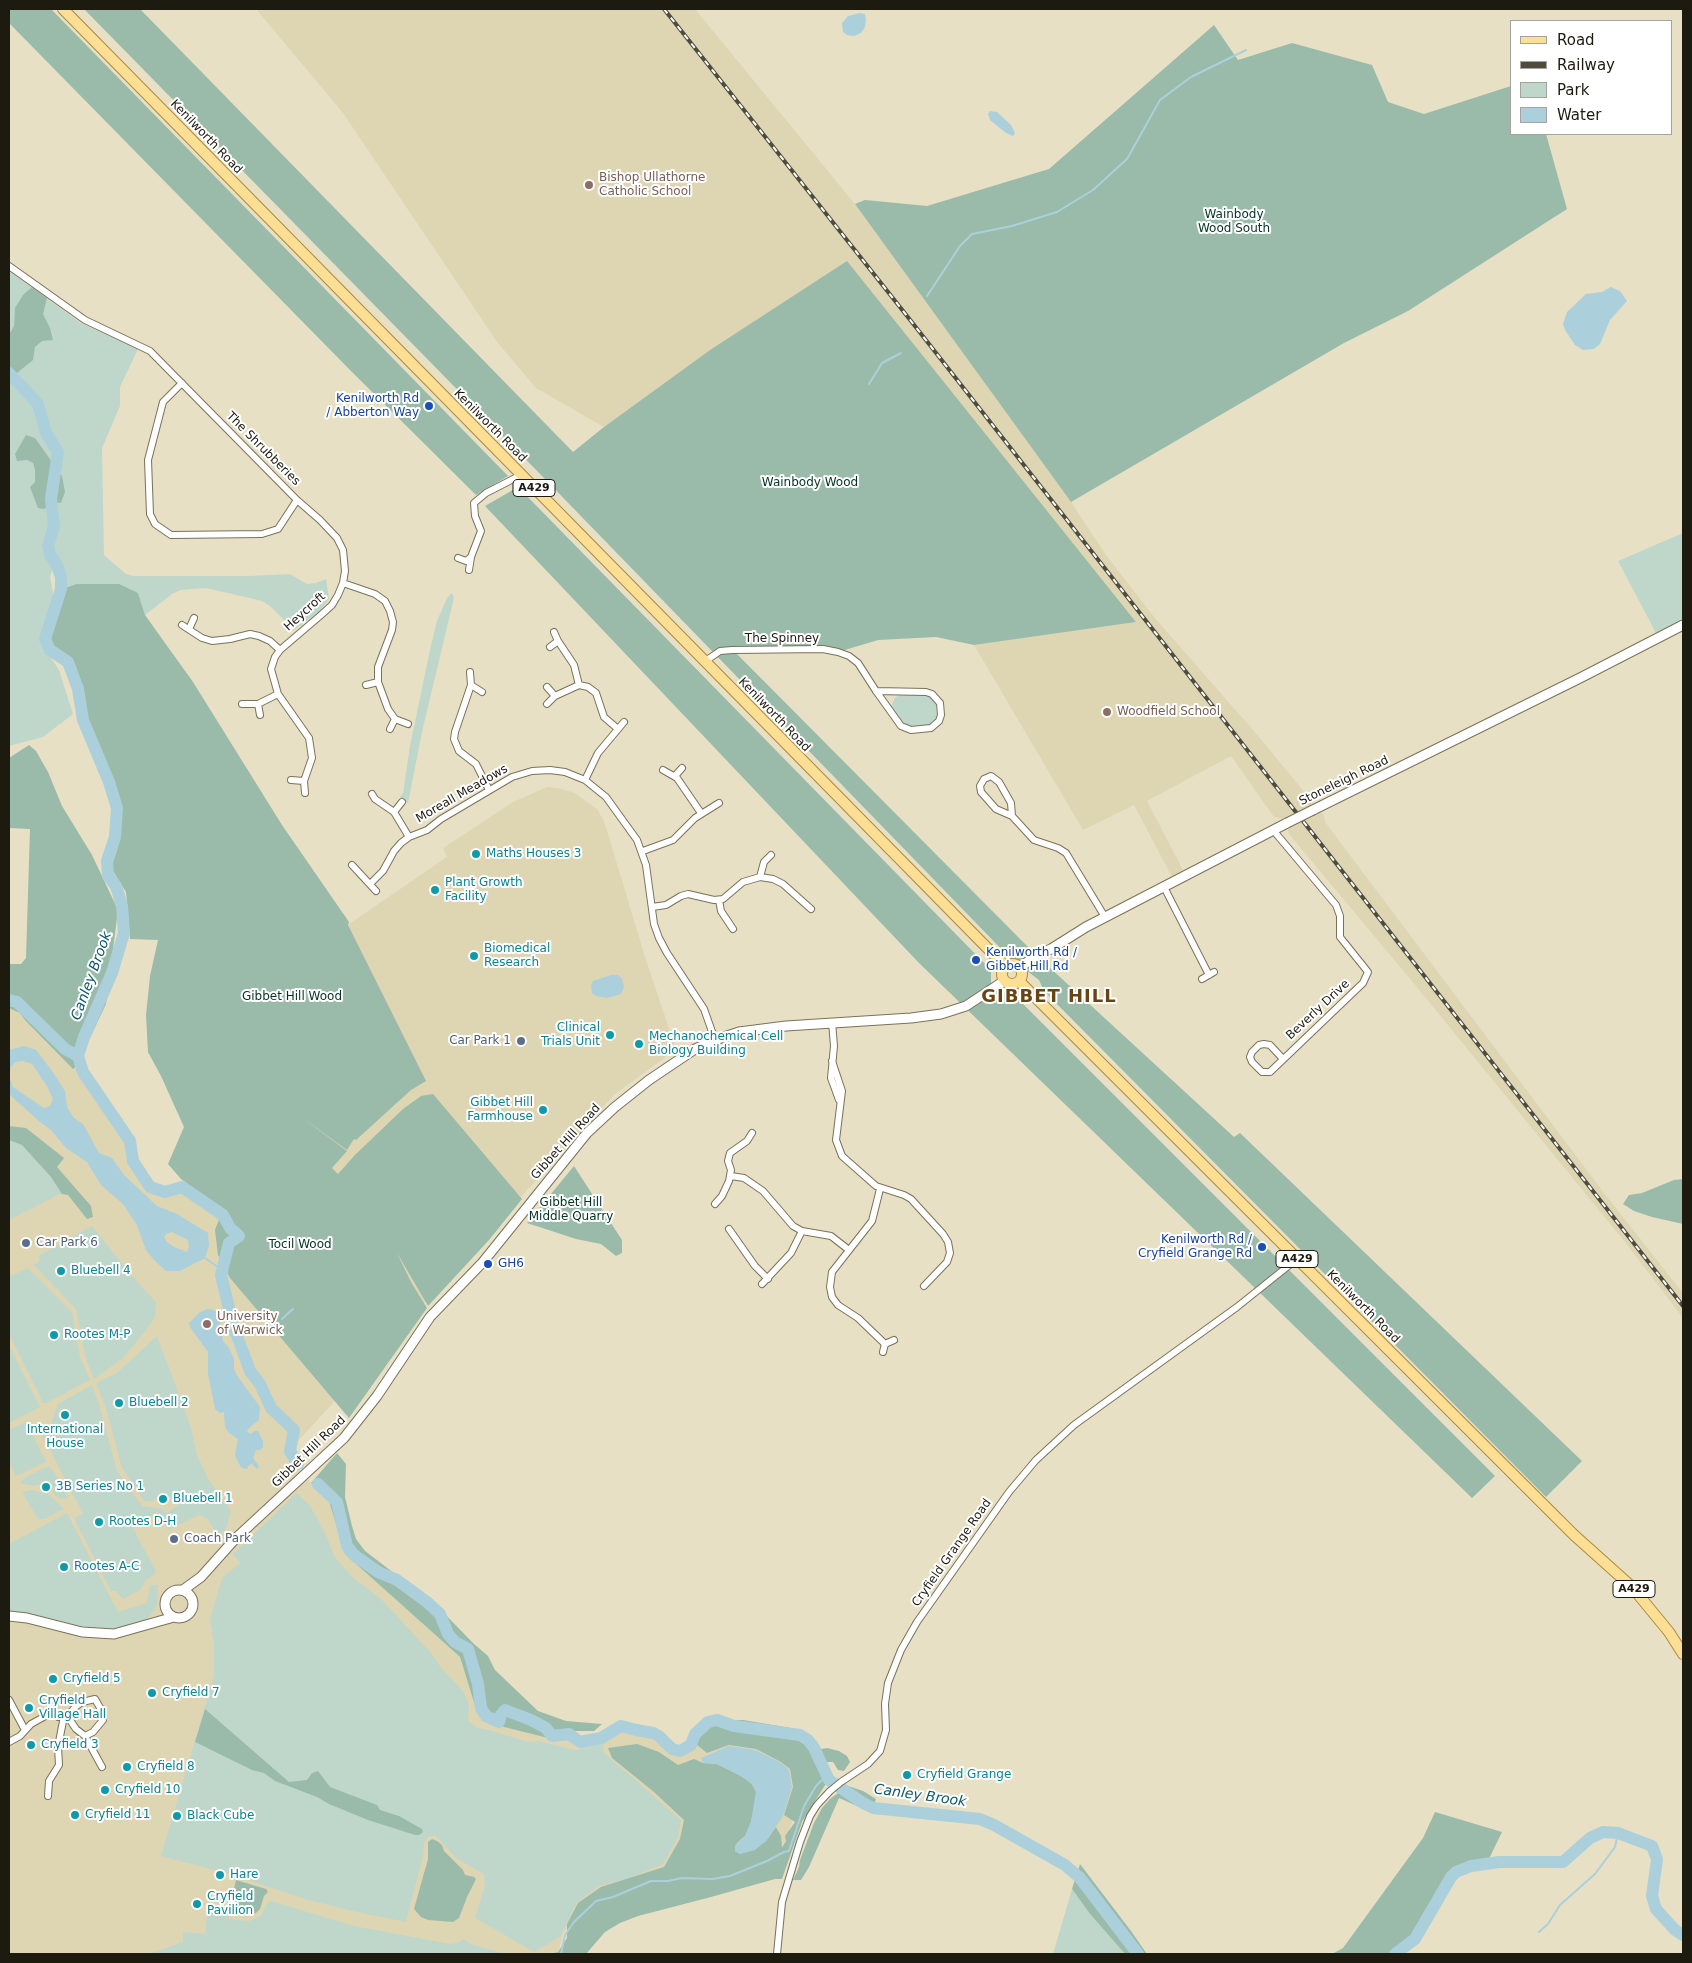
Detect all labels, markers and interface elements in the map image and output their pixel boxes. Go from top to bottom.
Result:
legend [1510,20,1672,135]
text: Road [1557,31,1595,49]
text: Railway [1557,56,1615,74]
text: Park [1557,81,1589,99]
street label: Kenilworth Road [167,97,245,177]
text: Water [1557,106,1601,124]
place label: Bishop Ullathorne Catholic School [599,171,705,199]
marker: Bishop Ullathorne Catholic School [583,179,595,191]
park label: Wainbody Wood South [1198,208,1270,236]
street label: Kenilworth Road [451,387,529,465]
place label: Kenilworth Rd / Abberton Way [326,392,419,420]
marker: Kenilworth Rd / Abberton Way [423,400,435,412]
street label: The Shrubberies [223,409,303,489]
park label: Wainbody Wood [762,476,858,490]
road number: A429 [513,479,555,496]
street label: Heycroft [281,590,329,634]
street label: The Spinney [745,632,819,646]
street label: Kenilworth Road [735,675,813,755]
place label: Woodfield School [1117,705,1220,719]
marker: Woodfield School [1101,706,1113,718]
street label: Stoneleigh Road [1297,753,1391,809]
street label: Moreall Meadows [413,762,511,826]
place label: Maths Houses 3 [486,847,581,861]
marker: Maths Houses 3 [470,848,482,860]
place label: Plant Growth Facility [445,876,522,904]
marker: Plant Growth Facility [429,884,441,896]
water label: Canley Brook [68,929,116,1023]
place label: Biomedical Research [484,942,550,970]
place label: Kenilworth Rd / Gibbet Hill Rd [986,946,1077,974]
marker: Biomedical Research [468,950,480,962]
marker: Kenilworth Rd / Gibbet Hill Rd [970,954,982,966]
street label: Beverly Drive [1283,977,1353,1043]
district label: GIBBET HILL [980,986,1118,1008]
park label: Gibbet Hill Wood [242,990,342,1004]
place label: Clinical Trials Unit [541,1021,600,1049]
marker: Clinical Trials Unit [604,1029,616,1041]
place label: Mechanochemical Cell Biology Building [649,1030,783,1058]
place label: Car Park 1 [449,1034,511,1048]
marker: Car Park 1 [515,1035,527,1047]
marker: Mechanochemical Cell Biology Building [633,1038,645,1050]
place label: Gibbet Hill Farmhouse [467,1096,533,1124]
street label: Gibbet Hill Road [528,1101,604,1183]
marker: Gibbet Hill Farmhouse [537,1104,549,1116]
park label: Gibbet Hill Middle Quarry [529,1196,613,1224]
place label: Kenilworth Rd / Cryfield Grange Rd [1138,1233,1252,1261]
place label: Car Park 6 [36,1236,98,1250]
marker: Car Park 6 [20,1237,32,1249]
park label: Tocil Wood [268,1238,332,1252]
marker: Kenilworth Rd / Cryfield Grange Rd [1256,1241,1268,1253]
road number: A429 [1276,1250,1318,1268]
place label: GH6 [498,1257,524,1271]
marker: GH6 [482,1258,494,1270]
place label: Bluebell 4 [71,1264,131,1278]
marker: Bluebell 4 [55,1265,67,1277]
street label: Kenilworth Road [1324,1268,1402,1346]
place label: University of Warwick [217,1310,282,1338]
marker: University of Warwick [201,1318,213,1330]
place label: Rootes M-P [64,1328,131,1342]
marker: Rootes M-P [48,1329,60,1341]
place label: Bluebell 2 [129,1396,189,1410]
marker: Bluebell 2 [113,1397,125,1409]
marker: International House [59,1409,71,1421]
street label: Gibbet Hill Road [269,1413,349,1491]
place label: International House [27,1423,103,1451]
place label: 3B Series No 1 [56,1480,144,1494]
marker: 3B Series No 1 [40,1481,52,1493]
place label: Bluebell 1 [173,1492,233,1506]
marker: Bluebell 1 [157,1493,169,1505]
street label: Cryfield Grange Road [909,1496,995,1610]
place label: Rootes D-H [109,1515,176,1529]
marker: Rootes D-H [93,1516,105,1528]
place label: Coach Park [184,1532,251,1546]
marker: Coach Park [168,1533,180,1545]
place label: Rootes A-C [74,1560,139,1574]
marker: Rootes A-C [58,1561,70,1573]
road number: A429 [1613,1580,1655,1598]
place label: Cryfield 5 [63,1672,121,1686]
marker: Cryfield 5 [47,1673,59,1685]
place label: Cryfield 7 [162,1686,220,1700]
marker: Cryfield 7 [146,1687,158,1699]
place label: Cryfield Village Hall [39,1694,106,1722]
marker: Cryfield Village Hall [23,1702,35,1714]
place label: Cryfield 3 [41,1738,99,1752]
marker: Cryfield 3 [25,1739,37,1751]
place label: Cryfield 8 [137,1760,195,1774]
marker: Cryfield 8 [121,1761,133,1773]
place label: Cryfield Grange [917,1768,1011,1782]
marker: Cryfield Grange [901,1769,913,1781]
water label: Canley Brook [873,1781,967,1811]
place label: Cryfield 10 [115,1783,180,1797]
marker: Cryfield 10 [99,1784,111,1796]
place label: Cryfield 11 [85,1808,150,1822]
marker: Cryfield 11 [69,1809,81,1821]
place label: Black Cube [187,1809,254,1823]
marker: Black Cube [171,1810,183,1822]
place label: Hare [230,1868,258,1882]
marker: Hare [214,1869,226,1881]
place label: Cryfield Pavilion [207,1890,253,1918]
marker: Cryfield Pavilion [191,1898,203,1910]

